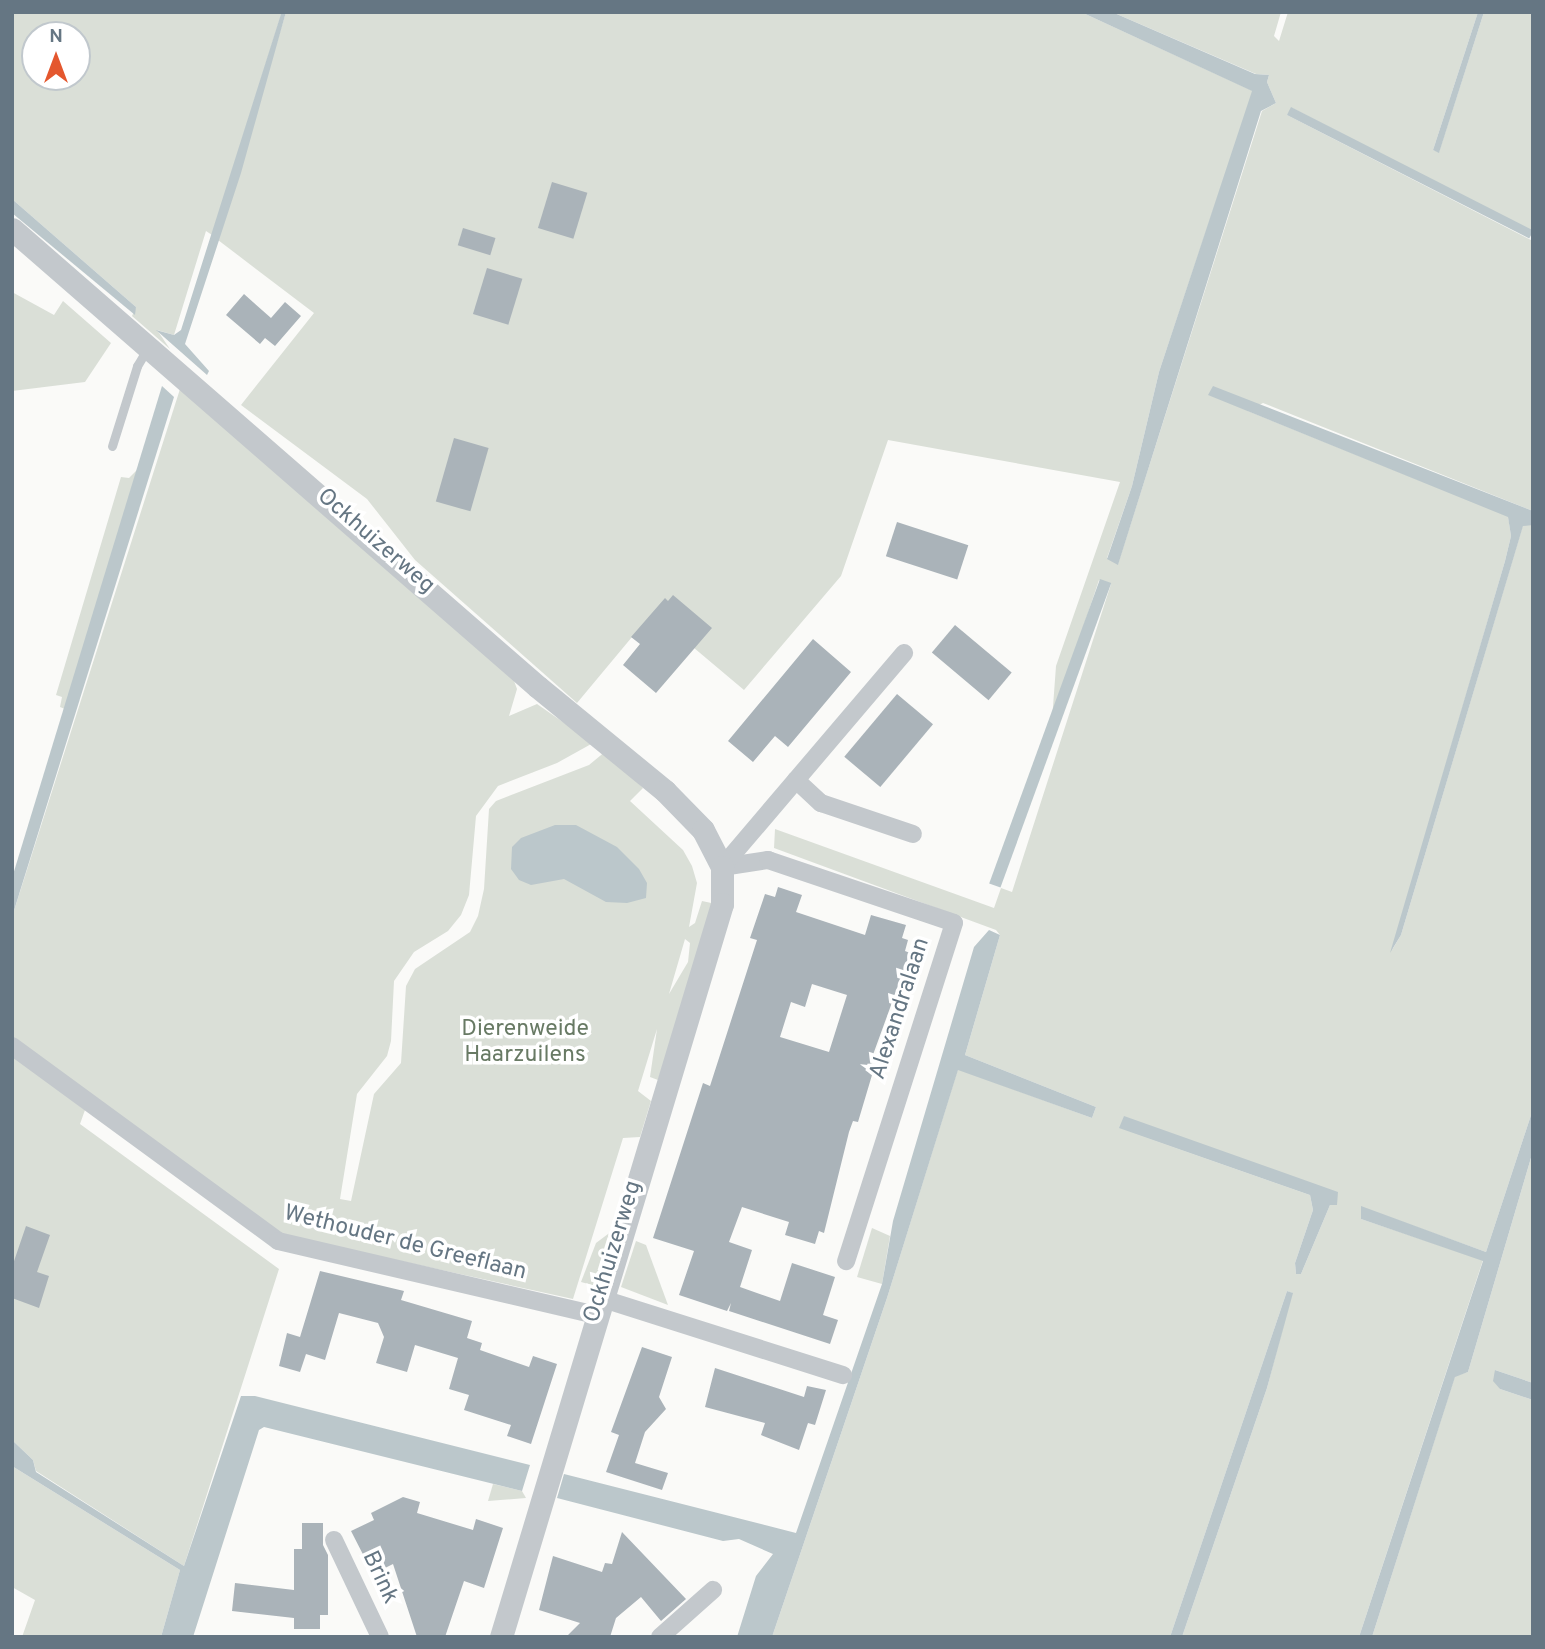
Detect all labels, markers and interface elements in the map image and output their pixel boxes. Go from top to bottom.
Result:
north arrow [21,21,91,91]
text: N [49,25,63,49]
street label: Ockhuizerweg [310,483,440,601]
street label: Alexandralaan [865,935,937,1083]
park label: Dierenweide Haarzuilens [461,1016,589,1070]
street label: Ockhuizerweg [579,1178,649,1326]
street label: Wethouder de Greeflaan [281,1200,529,1288]
street label: Brink [355,1547,403,1609]

